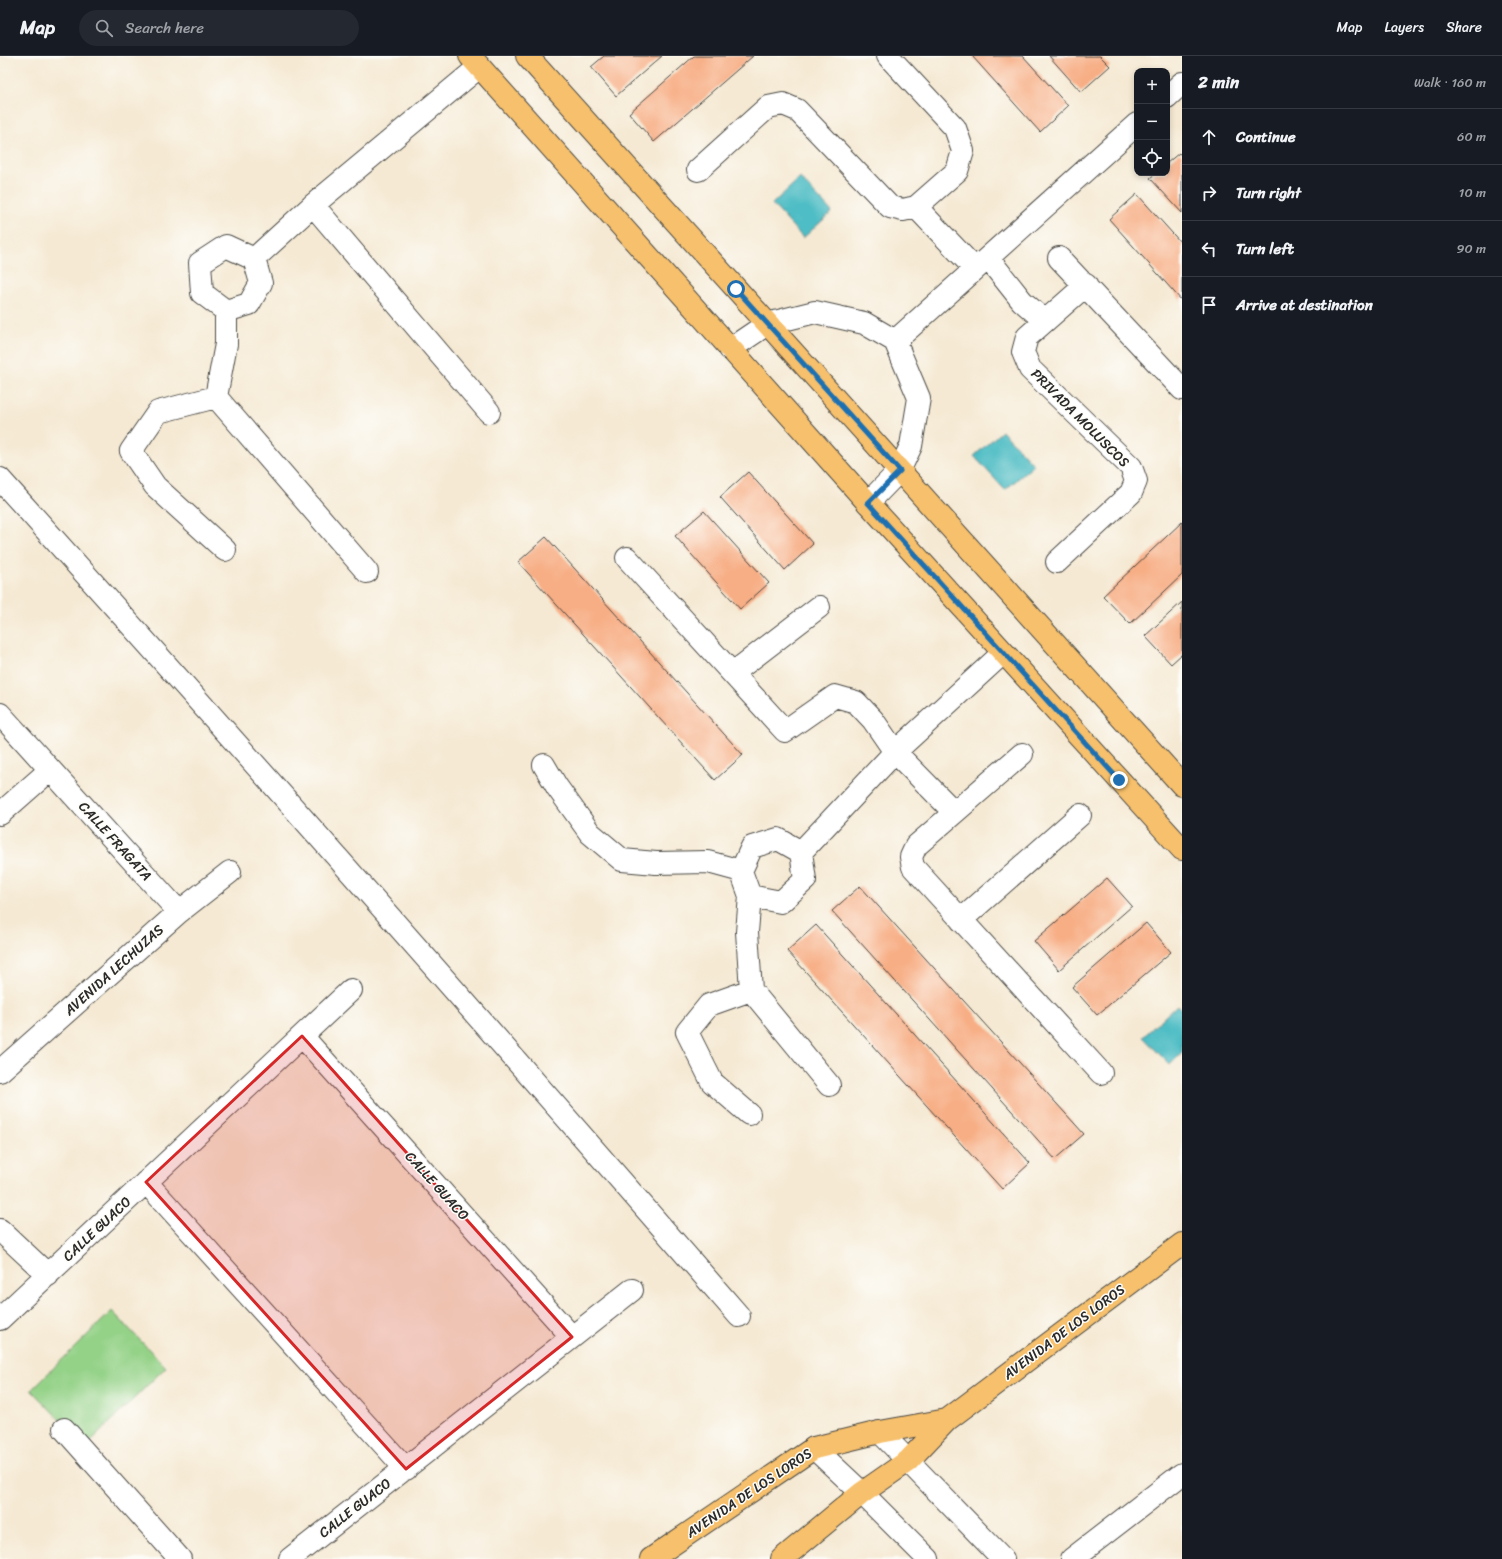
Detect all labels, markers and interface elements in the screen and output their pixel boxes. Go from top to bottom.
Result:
search box [79,10,359,46]
text: Map [20,11,55,44]
text: Search here [125,15,204,41]
text: Map [1337,15,1362,40]
text: Layers [1384,15,1424,40]
text: Share [1446,15,1482,40]
icon: search [93,17,115,39]
text: 2 min [1198,67,1239,97]
map controls [1134,68,1170,176]
button: + [1134,68,1170,104]
text: Walk · 160 m [1414,71,1486,94]
button: − [1134,104,1170,140]
text: Continue [1236,124,1296,150]
text: 60 m [1457,125,1486,148]
icon: ahead [1198,126,1220,148]
button: locate [1134,140,1170,176]
text: Turn right [1236,180,1301,206]
text: 10 m [1459,181,1486,204]
icon: right [1198,182,1220,204]
text: Turn left [1236,236,1294,262]
text: 90 m [1456,237,1486,260]
icon: left [1198,238,1220,260]
route start [727,280,745,298]
text: Arrive at destination [1236,292,1373,318]
icon: arrive [1198,294,1220,316]
street label: PRIVADA MOLUSCOS [1025,363,1136,474]
route end [1110,771,1128,789]
street label: CALLE FRAGATA [72,795,158,887]
street label: AVENIDA LECHUZAS [57,918,170,1023]
street label: CALLE GUACO [399,1145,475,1227]
street label: CALLE GUACO [57,1190,137,1268]
street label: AVENIDA DE LOS LOROS [997,1277,1131,1387]
street label: AVENIDA DE LOS LOROS [680,1441,818,1545]
street label: CALLE GUACO [313,1471,397,1545]

